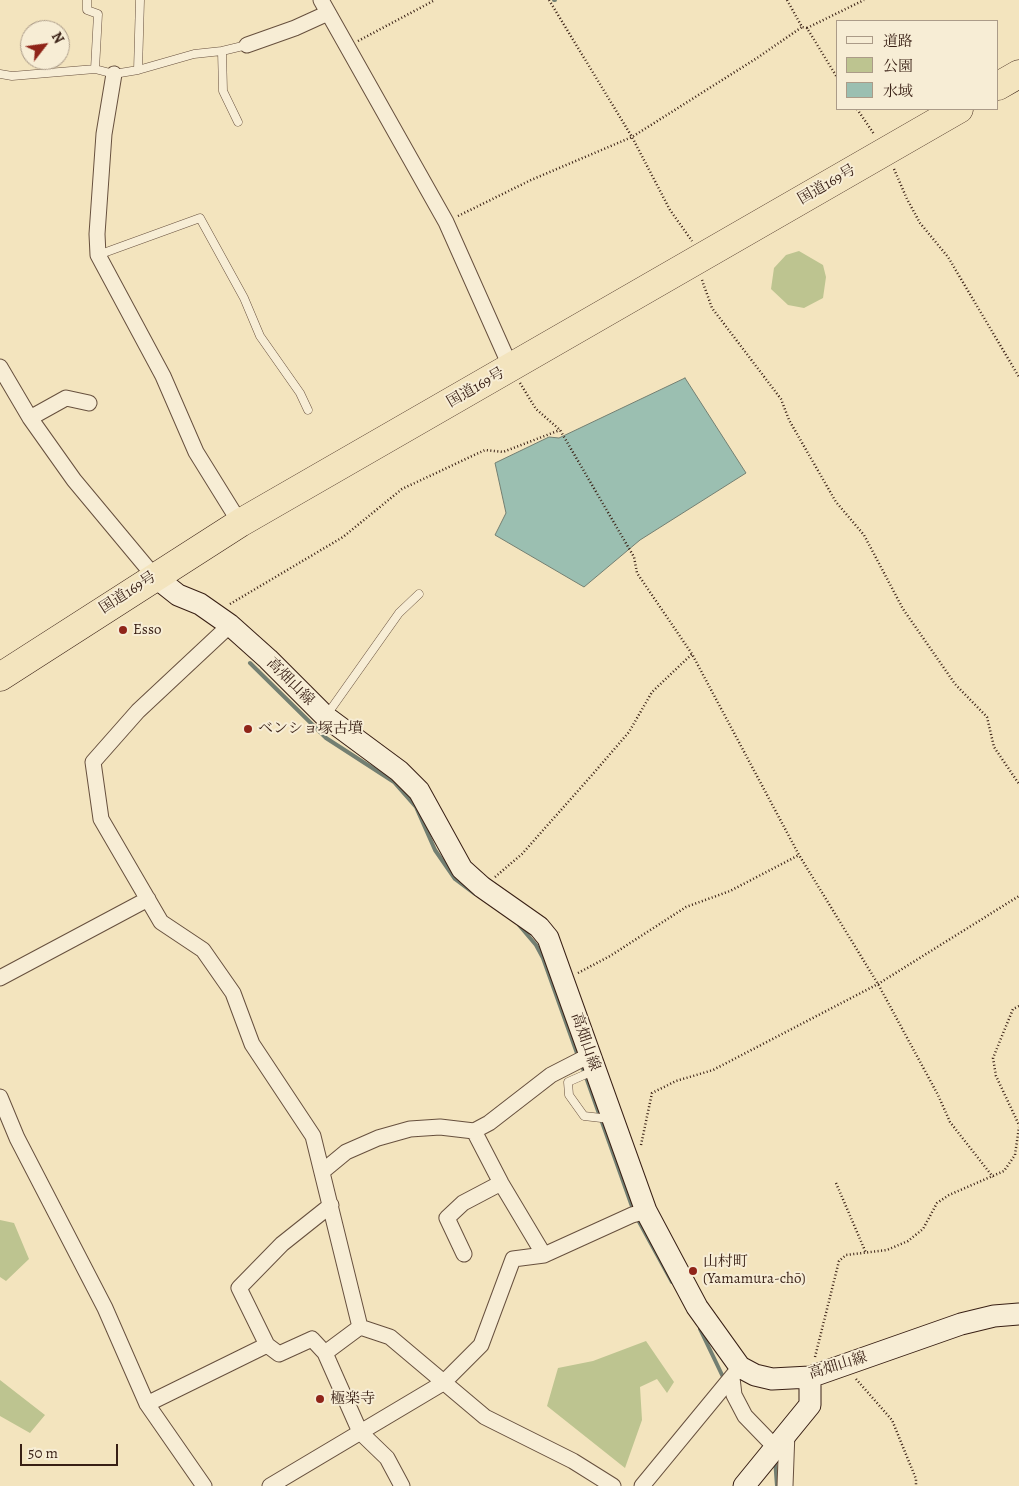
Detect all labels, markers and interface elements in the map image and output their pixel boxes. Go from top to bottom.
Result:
north arrow [20,20,70,70]
legend [836,20,999,110]
text: N [47,29,68,47]
text: 道路 [883,31,913,51]
text: 公園 [883,56,913,76]
text: 水域 [883,81,913,101]
street label: 国道169号 [795,161,859,209]
street label: 国道169号 [444,364,508,412]
street label: 国道169号 [96,568,160,618]
place label: Esso [133,621,161,639]
marker: Esso [117,624,129,636]
street label: 高畑山線 [262,654,318,710]
place label: ベンショ塚古墳 [258,720,363,738]
marker: ベンショ塚古墳 [242,723,254,735]
street label: 高畑山線 [567,1011,603,1073]
place label: 山村町 (Yamamura-chō) [703,1253,806,1288]
marker: 山村町 (Yamamura-chō) [687,1265,699,1277]
street label: 高畑山線 [807,1349,869,1383]
place label: 極楽寺 [330,1390,375,1408]
marker: 極楽寺 [314,1393,326,1405]
scale bar [22,1434,120,1466]
text: 50 m [28,1443,58,1463]

